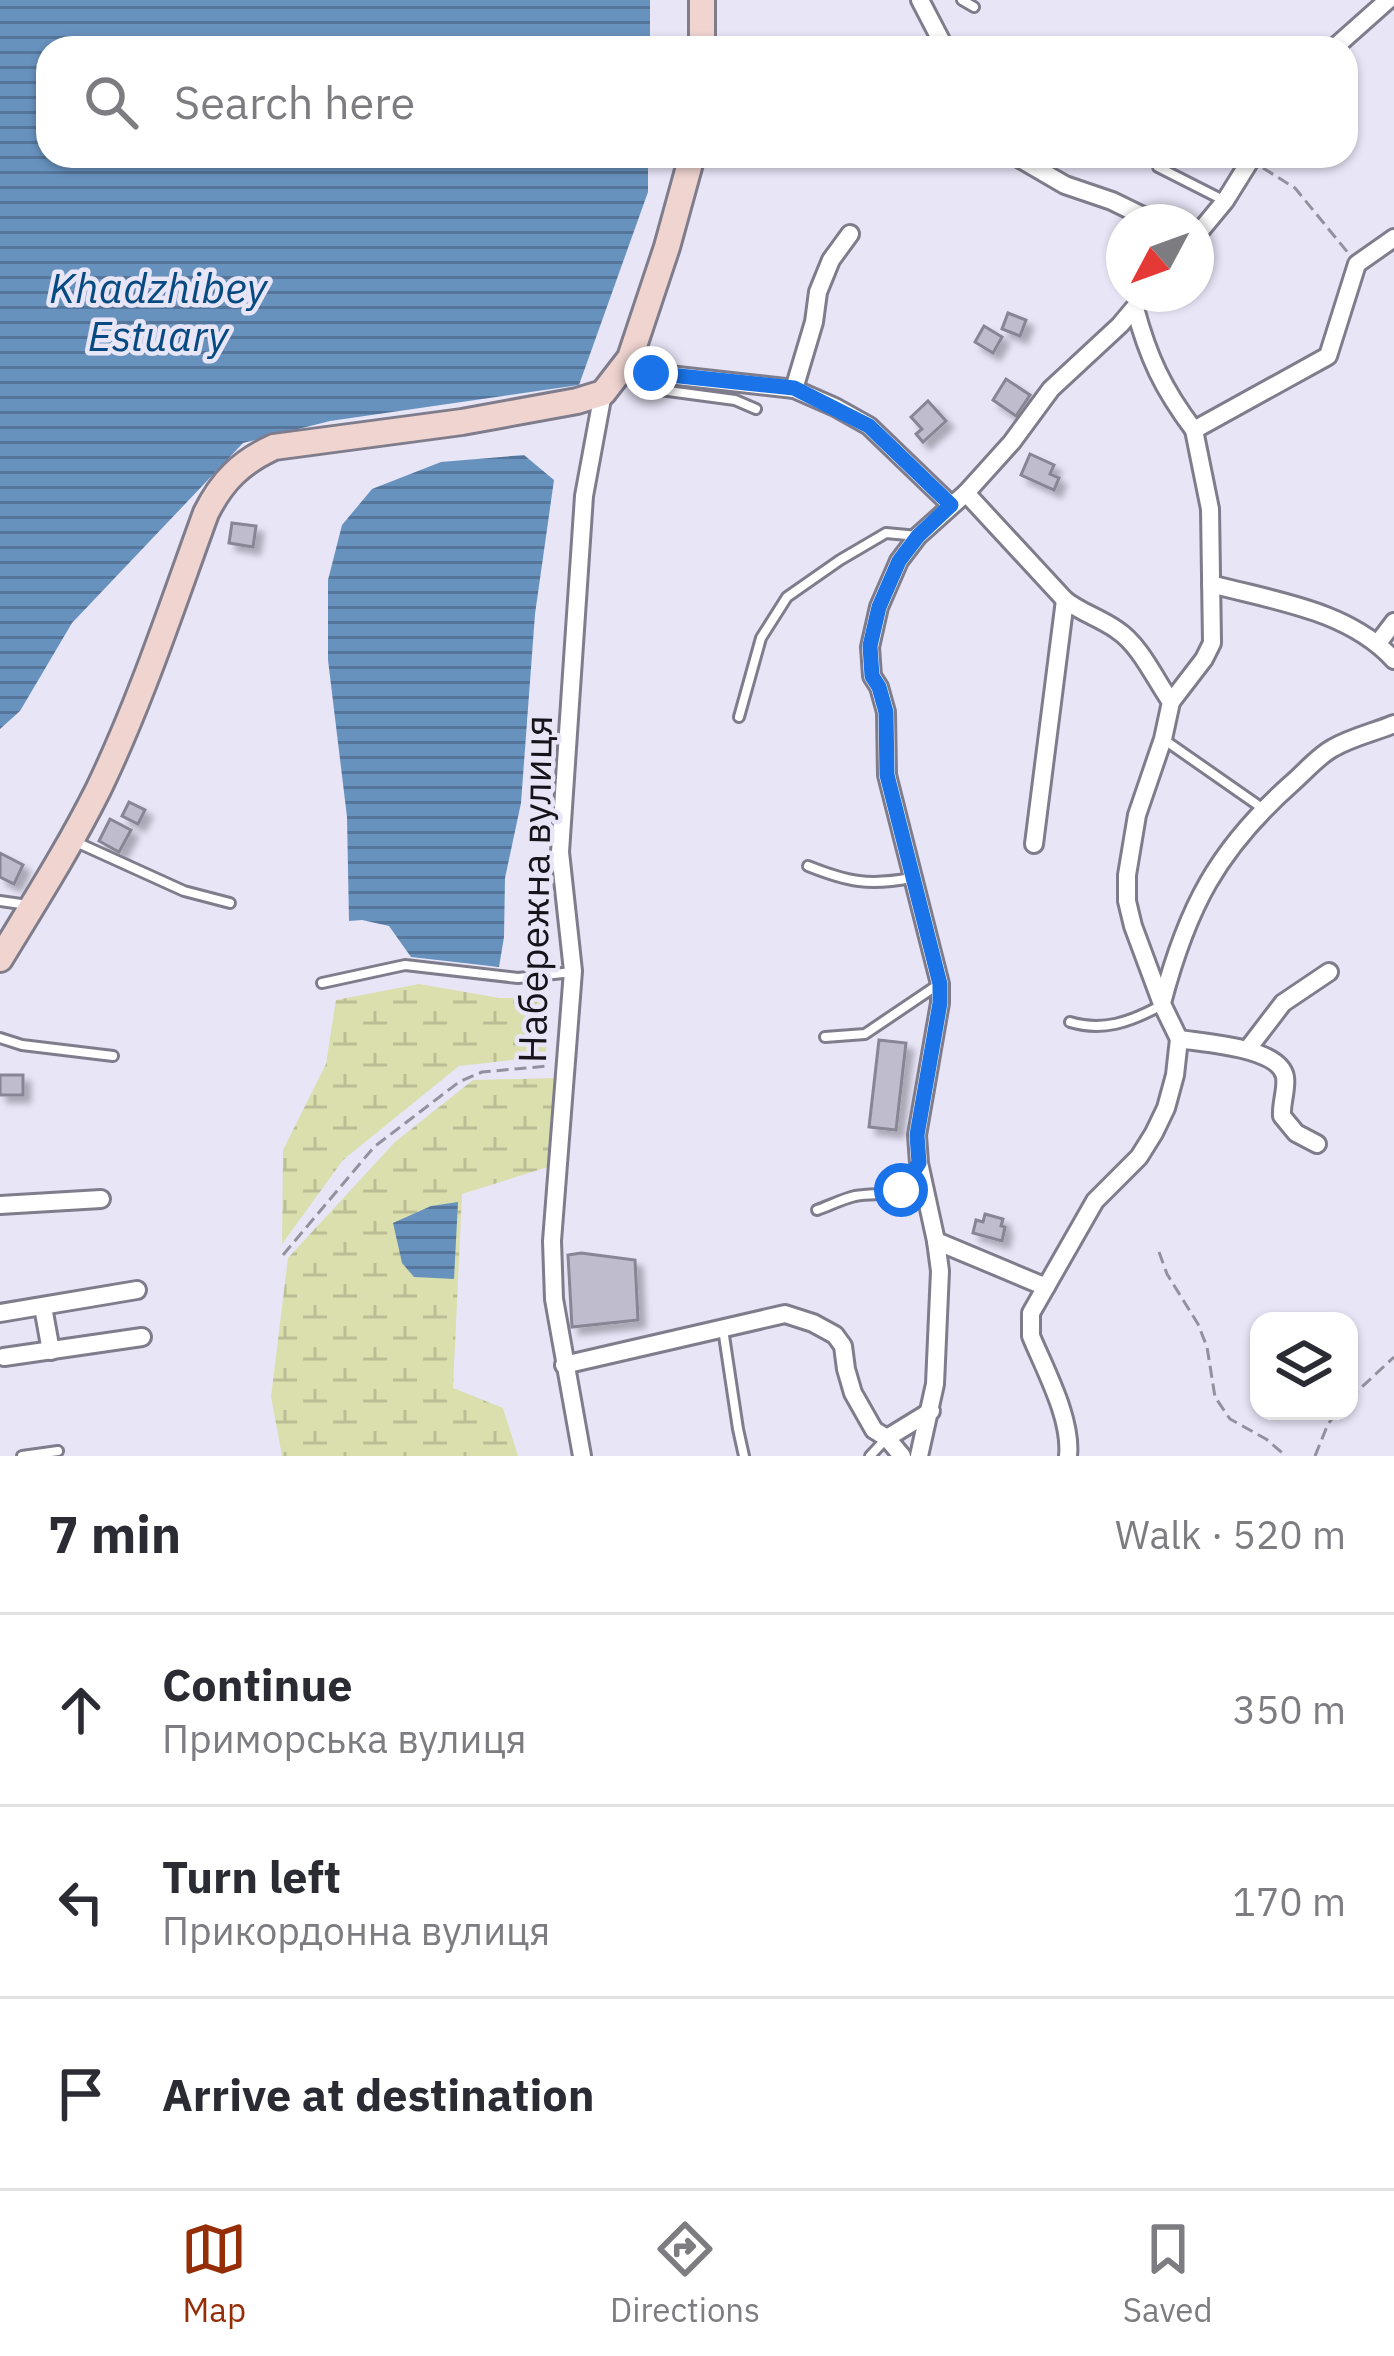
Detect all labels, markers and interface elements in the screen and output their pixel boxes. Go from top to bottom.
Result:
search box [36,36,1358,168]
icon: search [78,69,144,135]
text: Search here [174,73,415,131]
north arrow [1106,204,1214,312]
water label: Khadzhibey Estuary [49,260,269,363]
route end [624,346,678,400]
street label: Набережна вулиця [506,715,563,1063]
route start [874,1163,928,1217]
map controls [1250,1312,1358,1420]
button: layers [1250,1312,1358,1420]
text: 7 min [48,1501,181,1567]
text: Walk · 520 m [1115,1509,1346,1560]
text: Continue [162,1655,353,1713]
icon: ahead [48,1677,114,1743]
text: 350 m [1233,1684,1346,1735]
text: Приморська вулиця [162,1713,527,1764]
text: Turn left [162,1847,341,1905]
icon: left [48,1869,114,1935]
text: 170 m [1233,1876,1346,1927]
text: Прикордонна вулиця [162,1905,550,1956]
icon: arrive [48,2061,114,2127]
text: Arrive at destination [162,2065,595,2123]
tab: Map [181,2216,247,2331]
tab: Directions [610,2216,760,2331]
tab: Saved [1123,2216,1213,2331]

